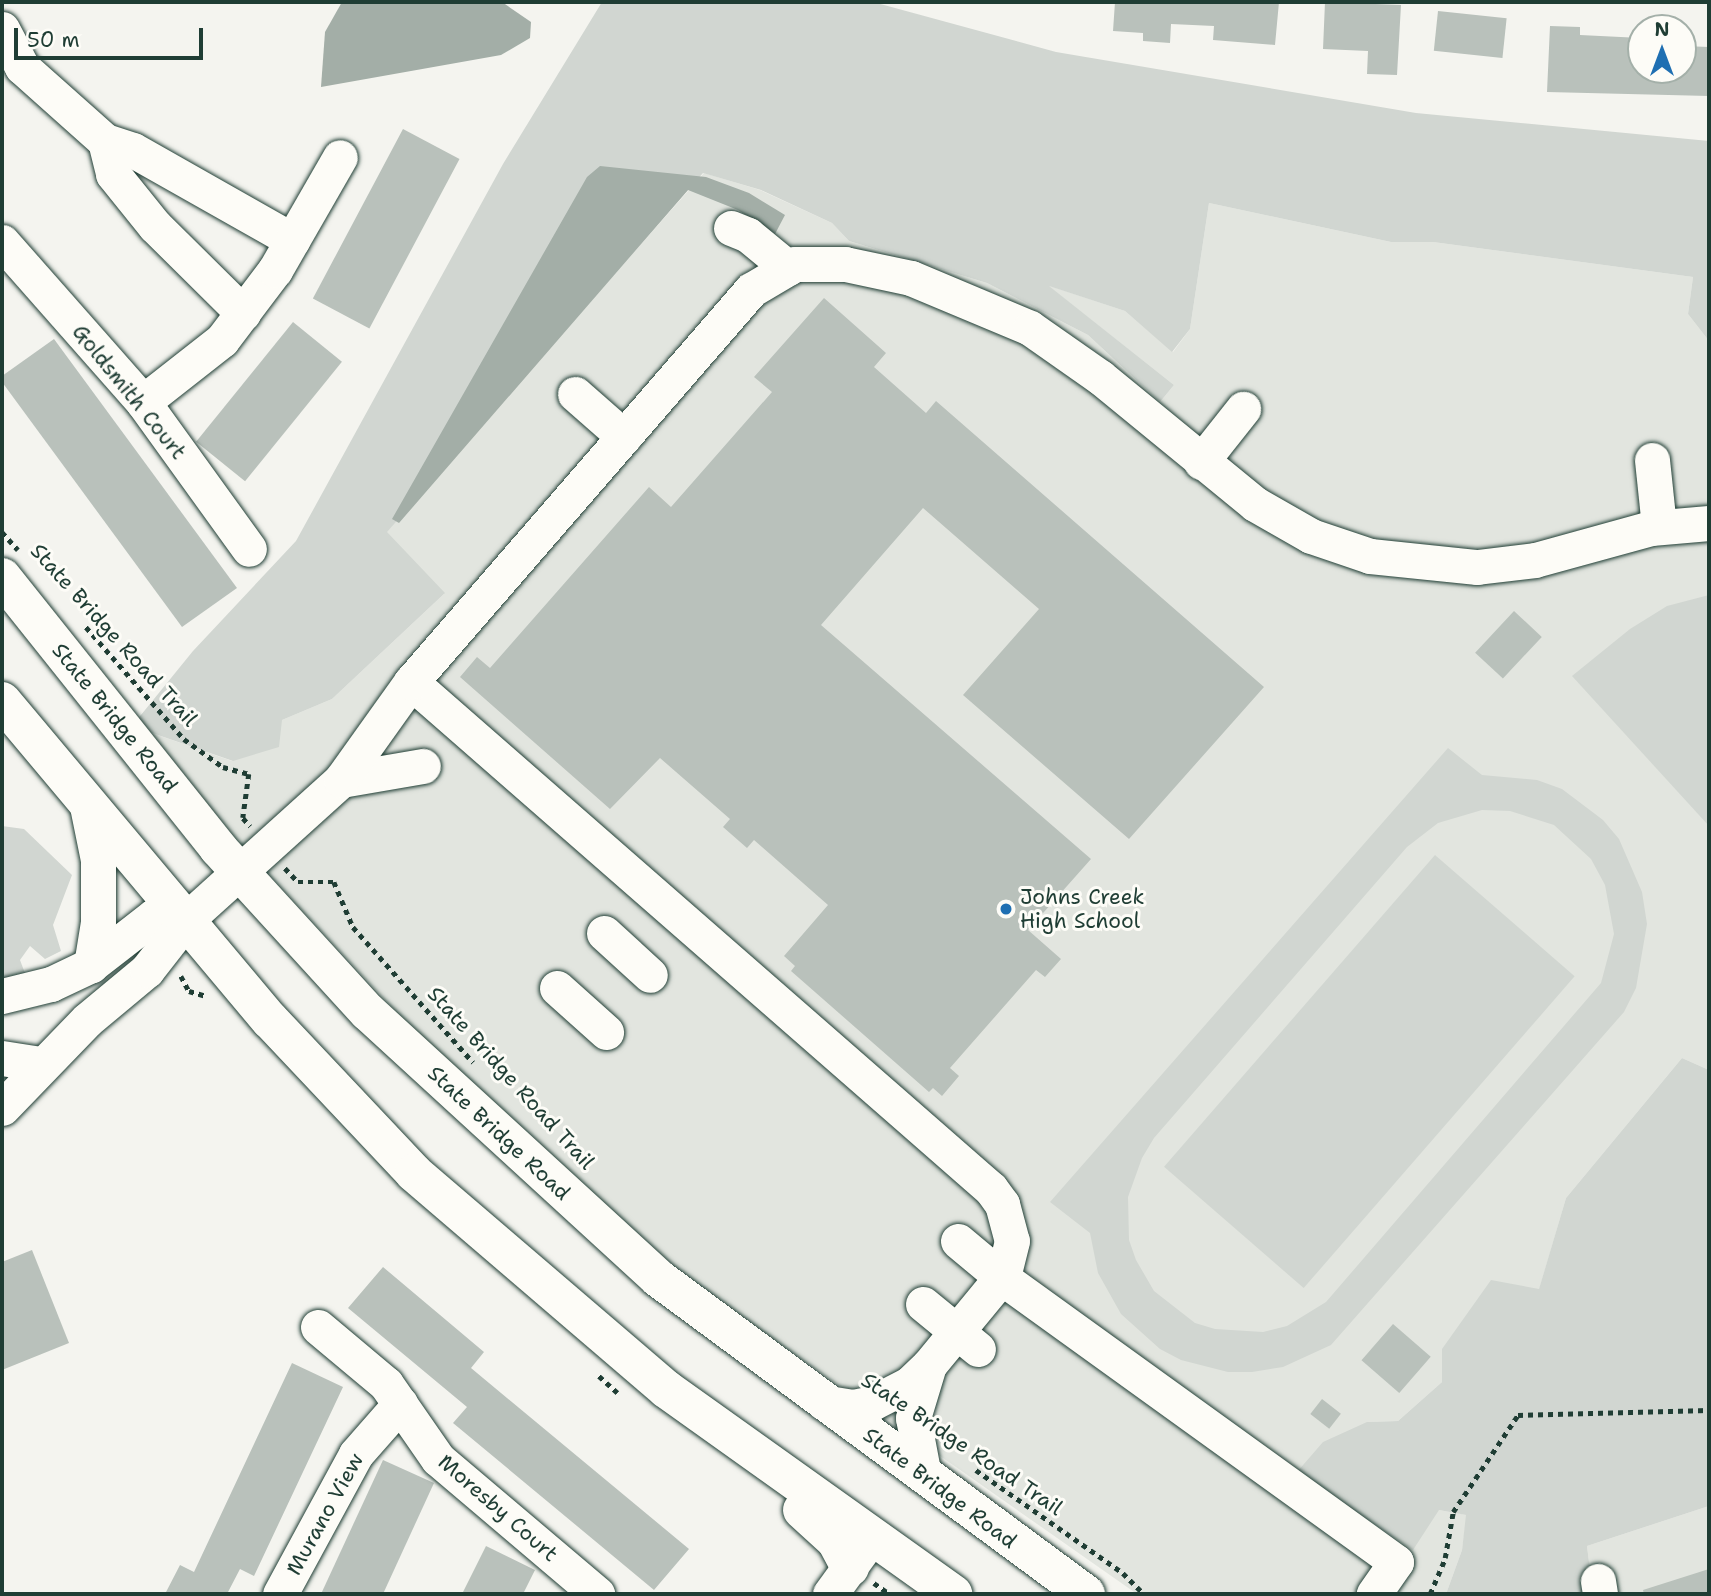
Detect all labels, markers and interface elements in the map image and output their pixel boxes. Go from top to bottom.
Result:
scale bar [18,14,206,58]
north arrow [1627,14,1697,84]
text: N [1654,17,1670,42]
text: 50 m [27,26,80,54]
street label: Goldsmith Court [67,319,191,465]
street label: State Bridge Road Trail [25,538,203,732]
street label: State Bridge Road [47,638,183,798]
place label: Johns Creek High School [1020,884,1144,934]
marker: Johns Creek High School [998,901,1014,917]
street label: State Bridge Road Trail [422,981,600,1175]
street label: State Bridge Road [423,1061,575,1205]
street label: State Bridge Road Trail [857,1367,1067,1521]
street label: State Bridge Road [858,1422,1022,1554]
street label: Murano View [281,1449,369,1579]
street label: Moresby Court [433,1449,563,1567]

